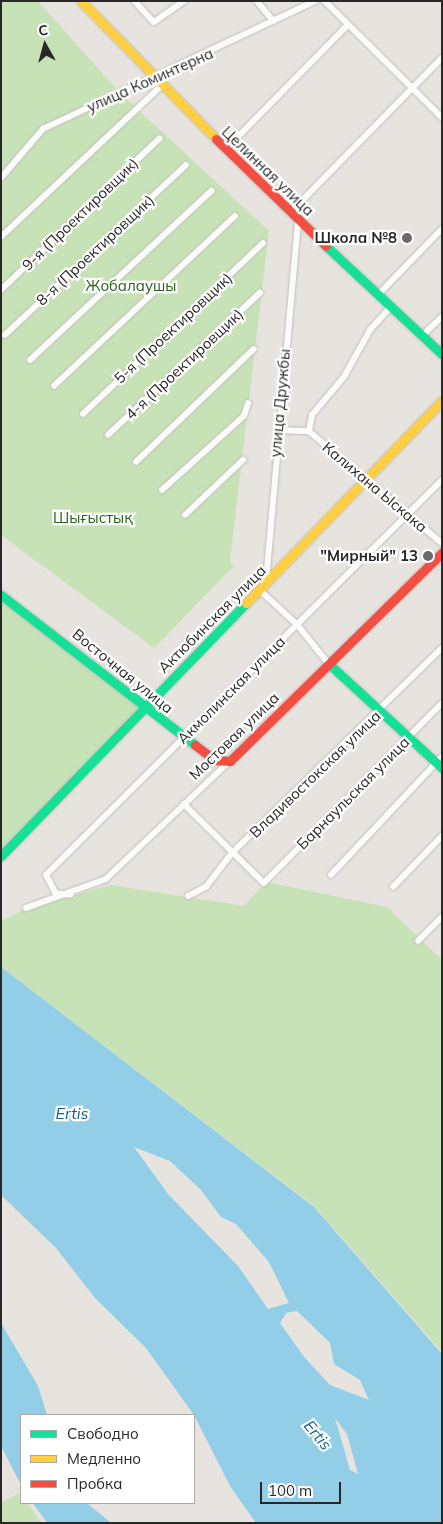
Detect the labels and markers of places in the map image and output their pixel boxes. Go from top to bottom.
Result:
place label: Школа №8 [315,229,397,247]
marker: Школа №8 [401,232,413,244]
place label: "Мирный" 13 [320,547,418,565]
marker: "Мирный" 13 [422,550,434,562]

